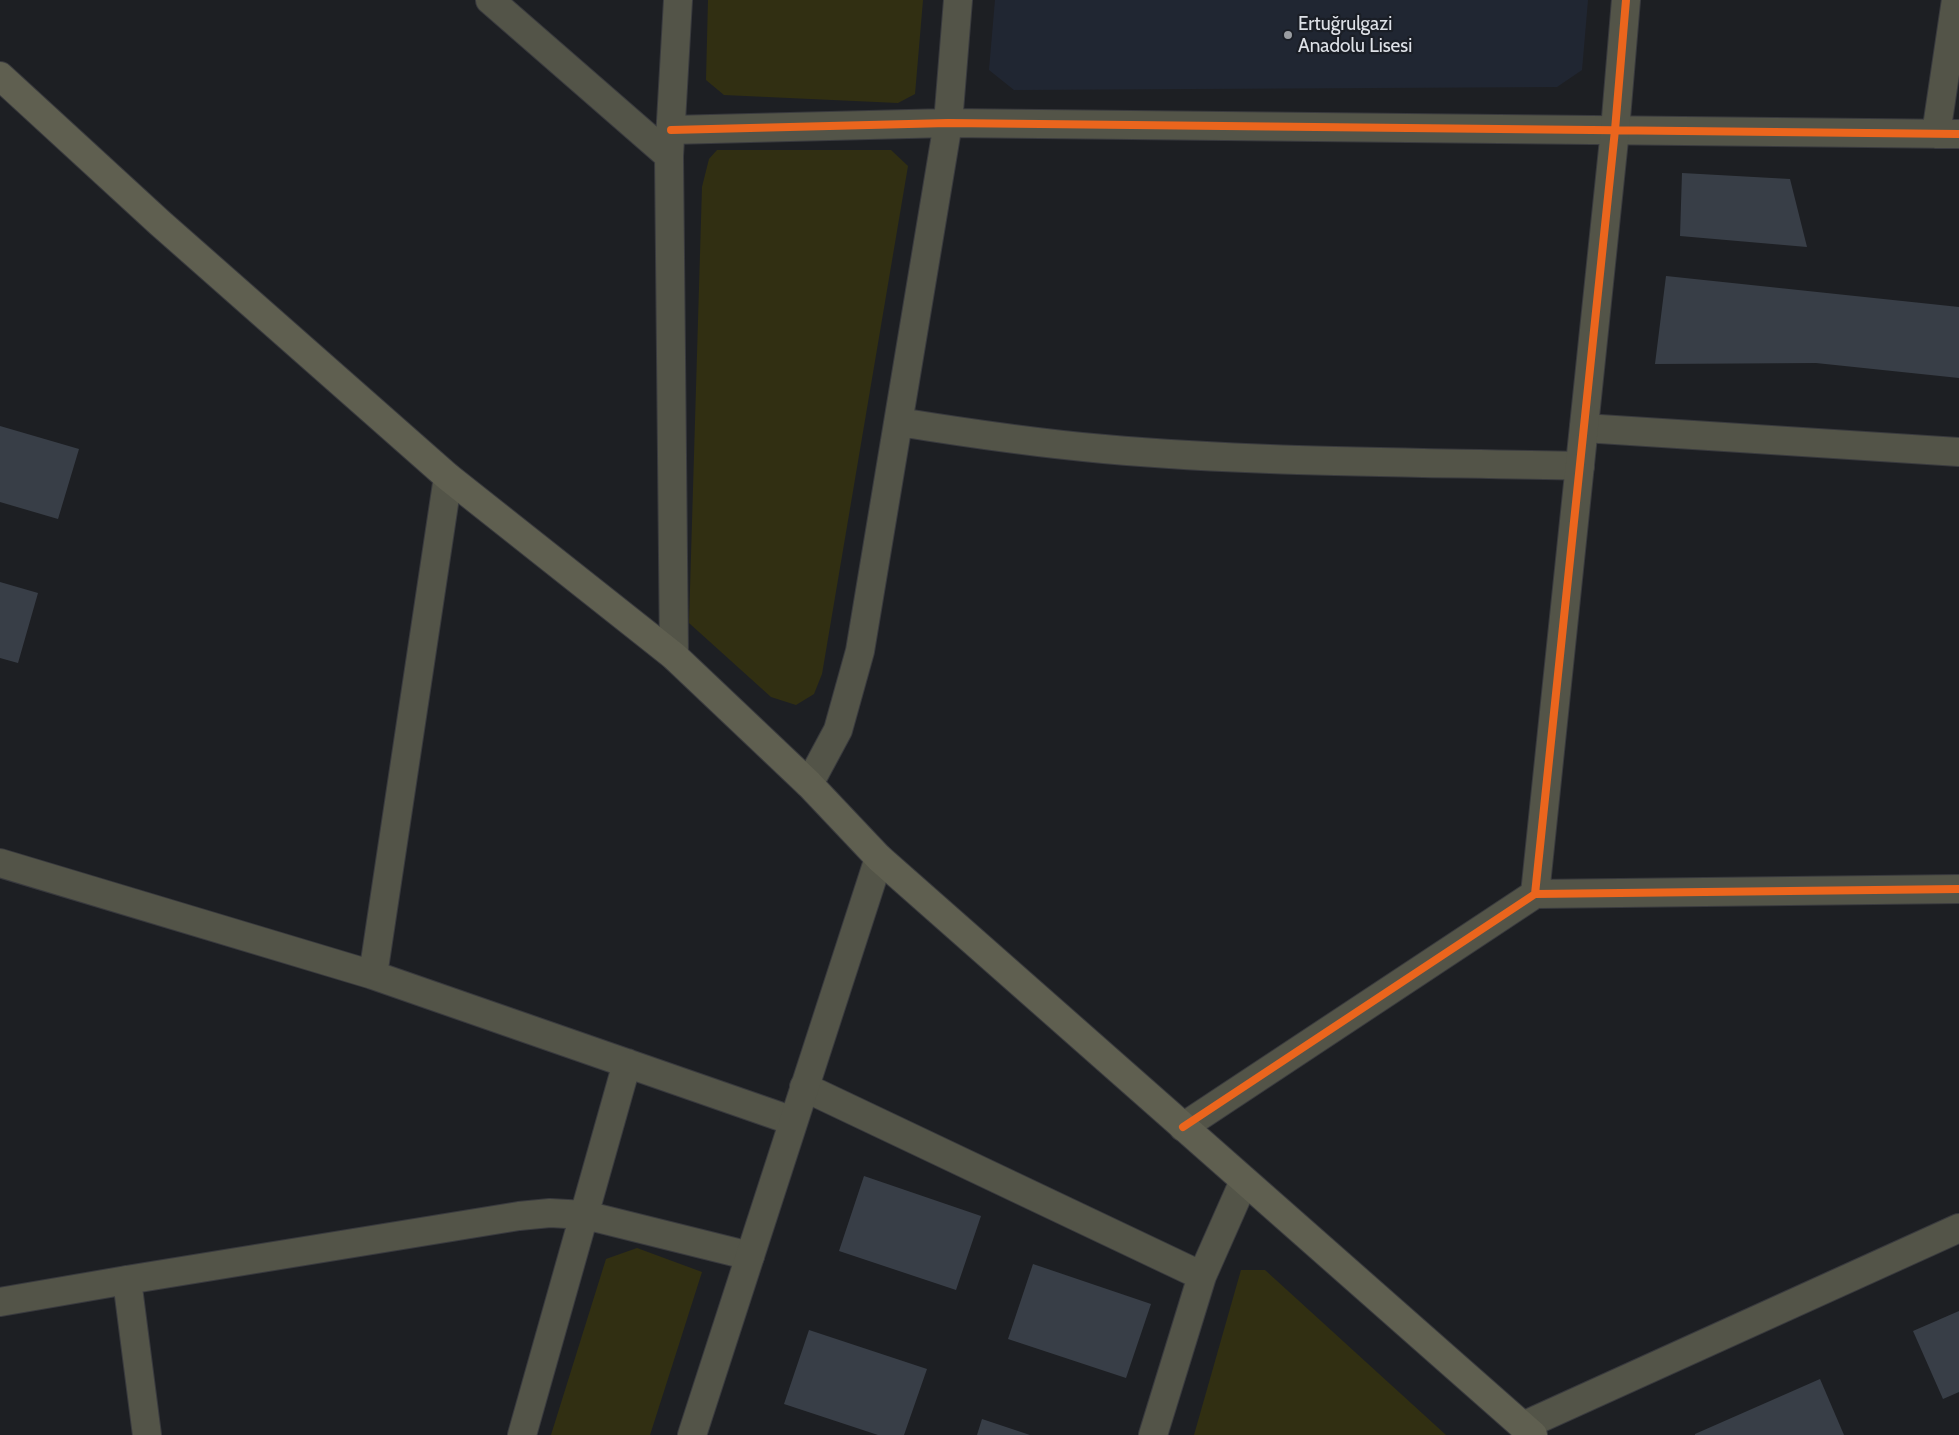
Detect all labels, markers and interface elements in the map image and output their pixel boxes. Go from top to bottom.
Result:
place label: Ertuğrulgazi Anadolu Lisesi [1298,13,1412,57]
marker: Ertuğrulgazi Anadolu Lisesi [1282,29,1294,41]

